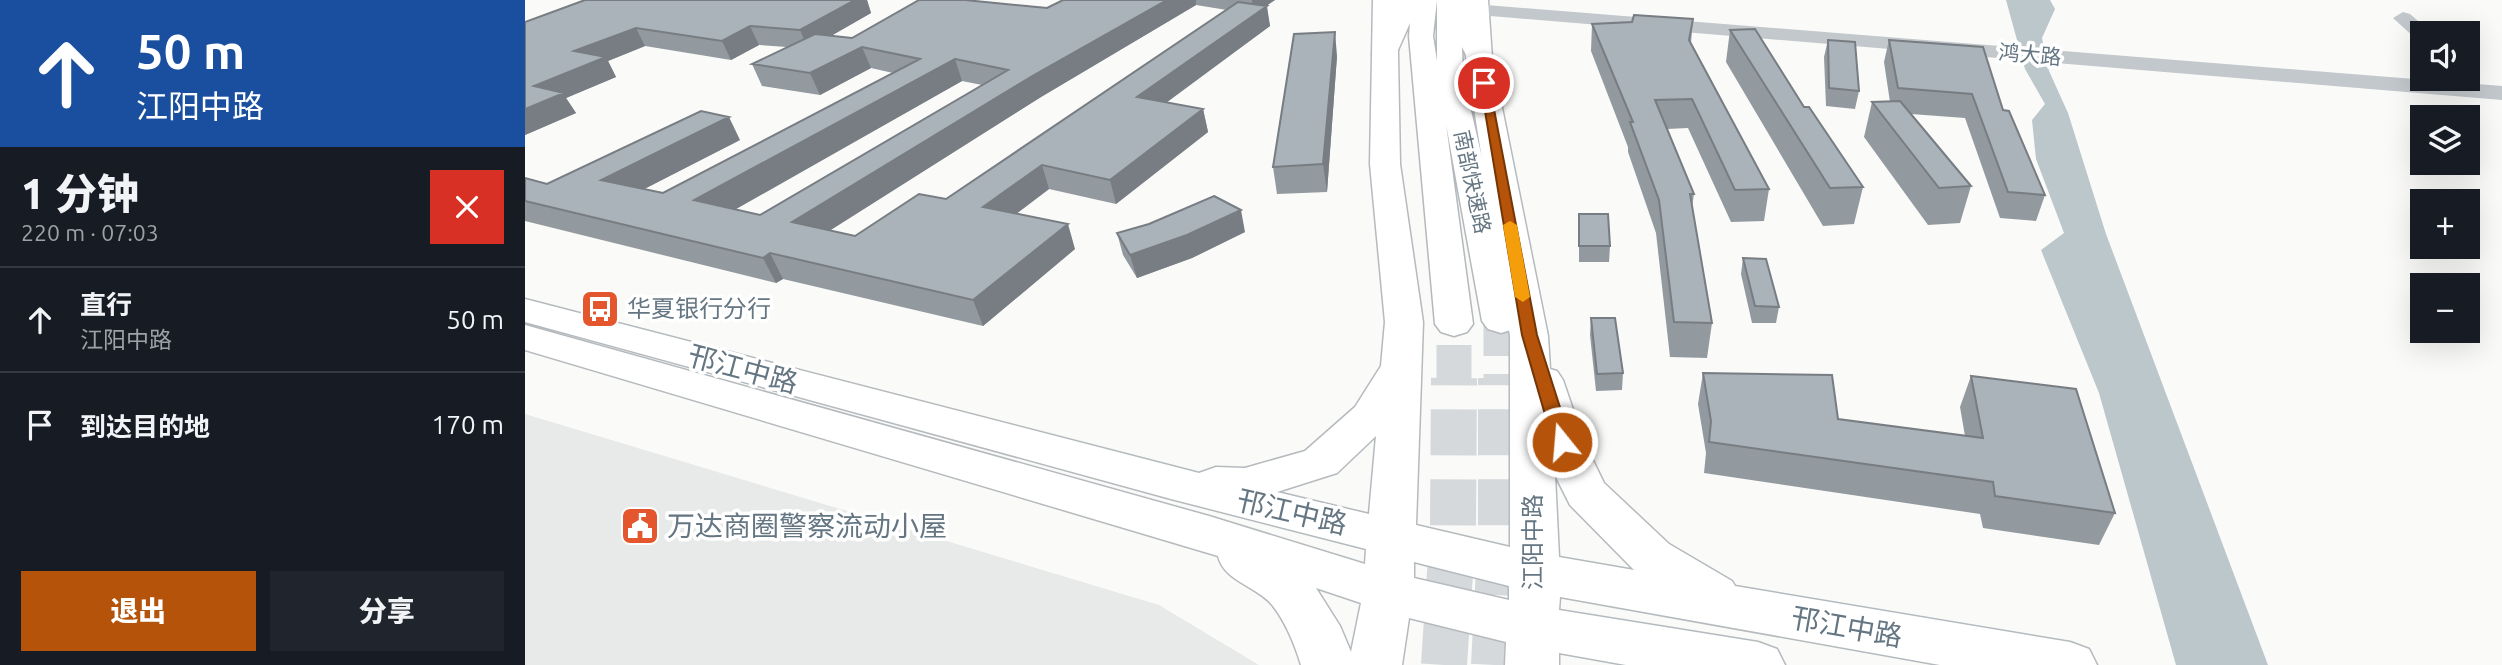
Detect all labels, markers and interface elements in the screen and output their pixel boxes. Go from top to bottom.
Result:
map controls [2410,21,2480,343]
button: sound [2410,21,2480,91]
text: 50 m [136,23,245,78]
icon: ahead [21,28,112,119]
street label: 鸿大路 [1998,39,2063,69]
pin [1454,53,1514,113]
icon: arrive [1465,64,1503,102]
text: 江阳中路 [136,88,264,124]
button: layers [2410,105,2480,175]
street label: 南部快速路 [1450,128,1496,236]
text: 1 分钟 [21,170,139,217]
button: close [430,170,504,244]
button: + [2410,189,2480,259]
text: 220 m · 07:03 [21,220,159,245]
button: − [2410,273,2480,343]
bus stop icon: 华夏银行分行 [579,288,621,330]
text: 直行 [80,290,132,319]
place label: 华夏银行分行 [627,295,771,322]
icon: ahead [21,301,59,339]
text: 50 m [446,305,504,334]
text: 江阳中路 [80,327,172,352]
street label: 邗江中路 [685,339,801,398]
position arrow [1525,405,1599,479]
icon: arrive [21,406,59,444]
text: 170 m [432,410,504,439]
text: 到达目的地 [80,412,210,441]
street label: 邗江中路 [1234,484,1350,539]
street label: 江阳中路 [1519,494,1546,590]
public building icon: 万达商圈警察流动小屋 [619,505,661,547]
place label: 万达商圈警察流动小屋 [667,510,947,541]
button: 退出 [21,571,256,651]
button: 分享 [270,571,504,651]
street label: 邗江中路 [1789,602,1905,651]

